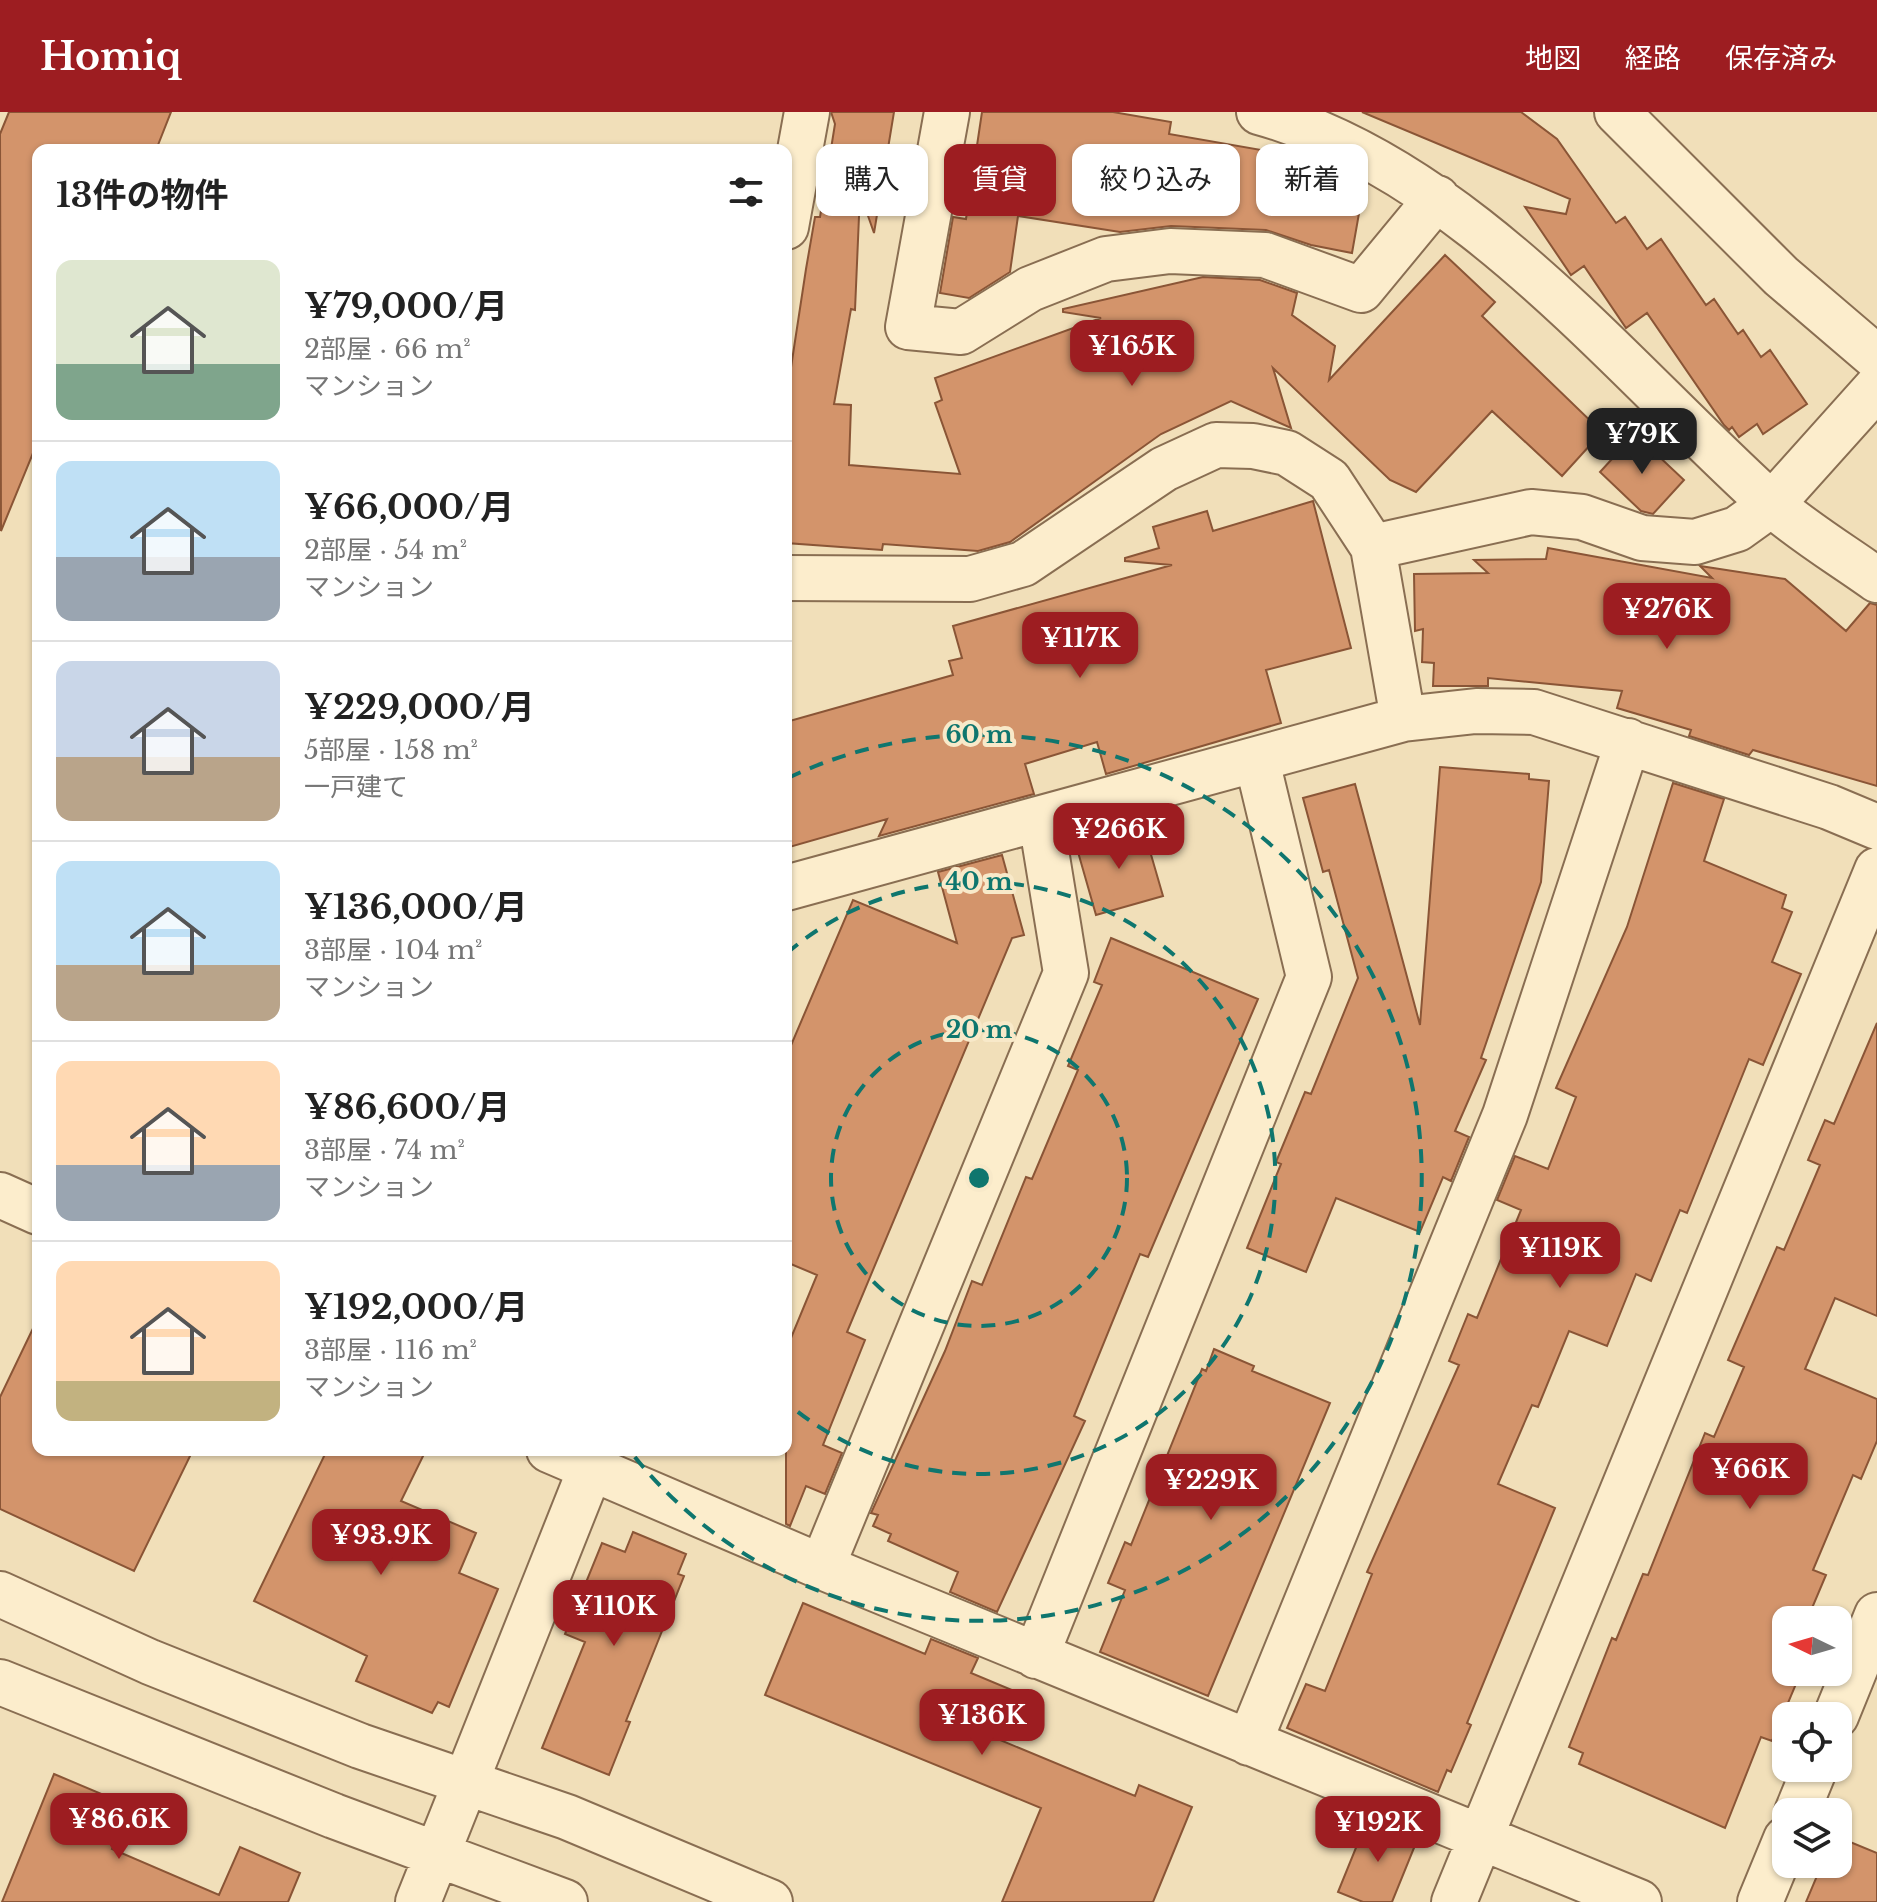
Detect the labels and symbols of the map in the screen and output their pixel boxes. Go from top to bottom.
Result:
pin: ¥165K [1076,320,1188,388]
pin: ¥79K [1595,408,1689,476]
pin: ¥276K [1611,583,1723,651]
pin: ¥117K [1024,612,1136,680]
text: 60 m [945,720,1013,749]
pin: ¥266K [1063,803,1175,871]
text: 40 m [946,867,1013,896]
text: 20 m [946,1015,1013,1044]
centre of rings [965,1164,993,1192]
pin: ¥119K [1504,1222,1616,1290]
pin: ¥66K [1703,1443,1797,1511]
pin: ¥229K [1155,1454,1267,1522]
pin: ¥93.9K [316,1509,446,1577]
pin: ¥110K [558,1580,670,1648]
north arrow [1772,1606,1852,1686]
pin: ¥136K [926,1689,1038,1757]
pin: ¥86.6K [54,1793,184,1861]
pin: ¥192K [1322,1796,1434,1864]

